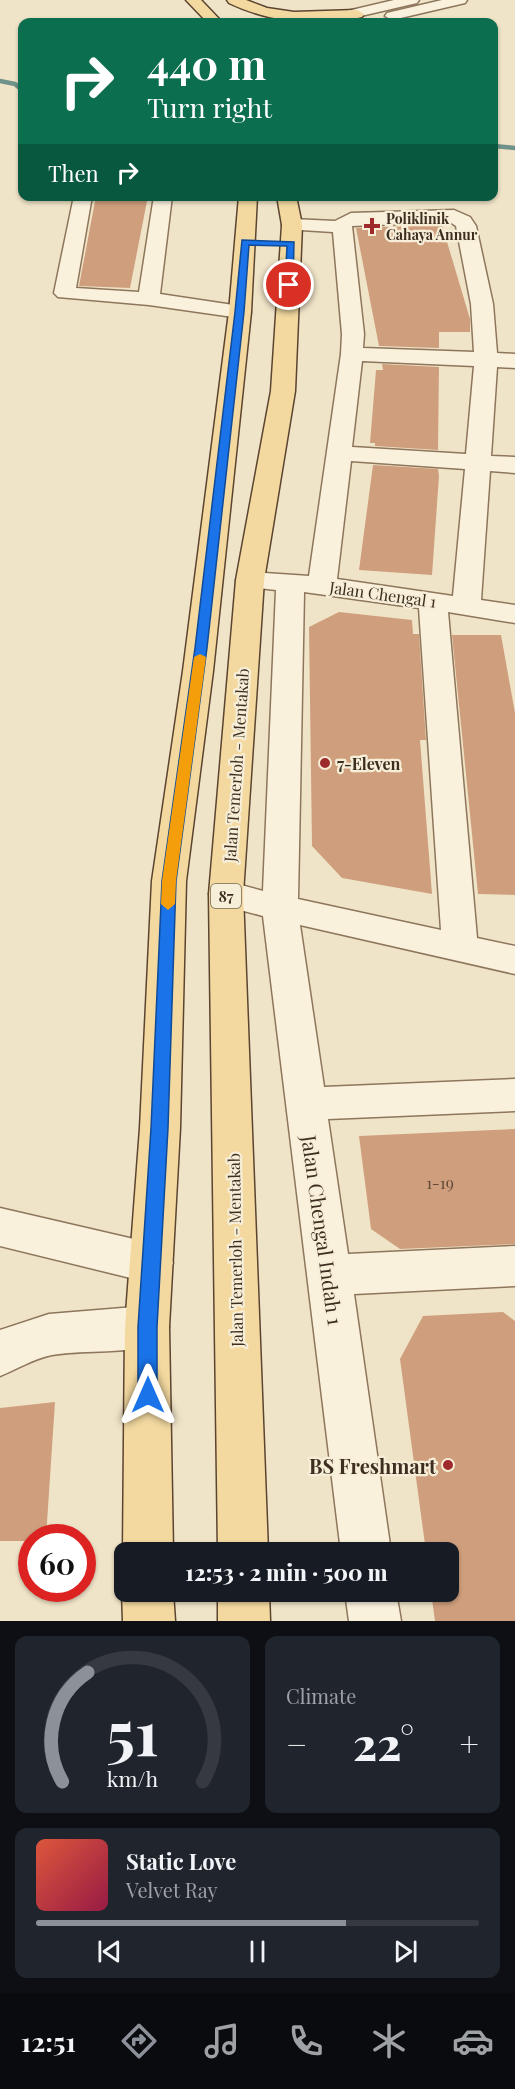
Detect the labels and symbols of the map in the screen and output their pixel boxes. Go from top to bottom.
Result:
place label: Poliklinik Cahaya Annur [386,209,478,244]
marker: Poliklinik Cahaya Annur [363,217,381,235]
pin [263,259,314,310]
street label: Jalan Chengal 1 [327,576,438,612]
street label: Jalan Temerloh - Mentakab [219,668,253,863]
place label: 7-Eleven [337,753,400,774]
marker: 7-Eleven [318,756,332,770]
road number: 87 [211,884,241,908]
street label: Jalan Chengal Indah 1 [296,1132,350,1327]
street label: Jalan Temerloh - Mentakab [223,1153,247,1348]
house number: 1-19 [426,1172,454,1193]
position arrow [116,1363,180,1427]
place label: BS Freshmart [309,1452,437,1479]
marker: BS Freshmart [441,1458,455,1472]
speed limit sign: 60 [18,1524,96,1602]

